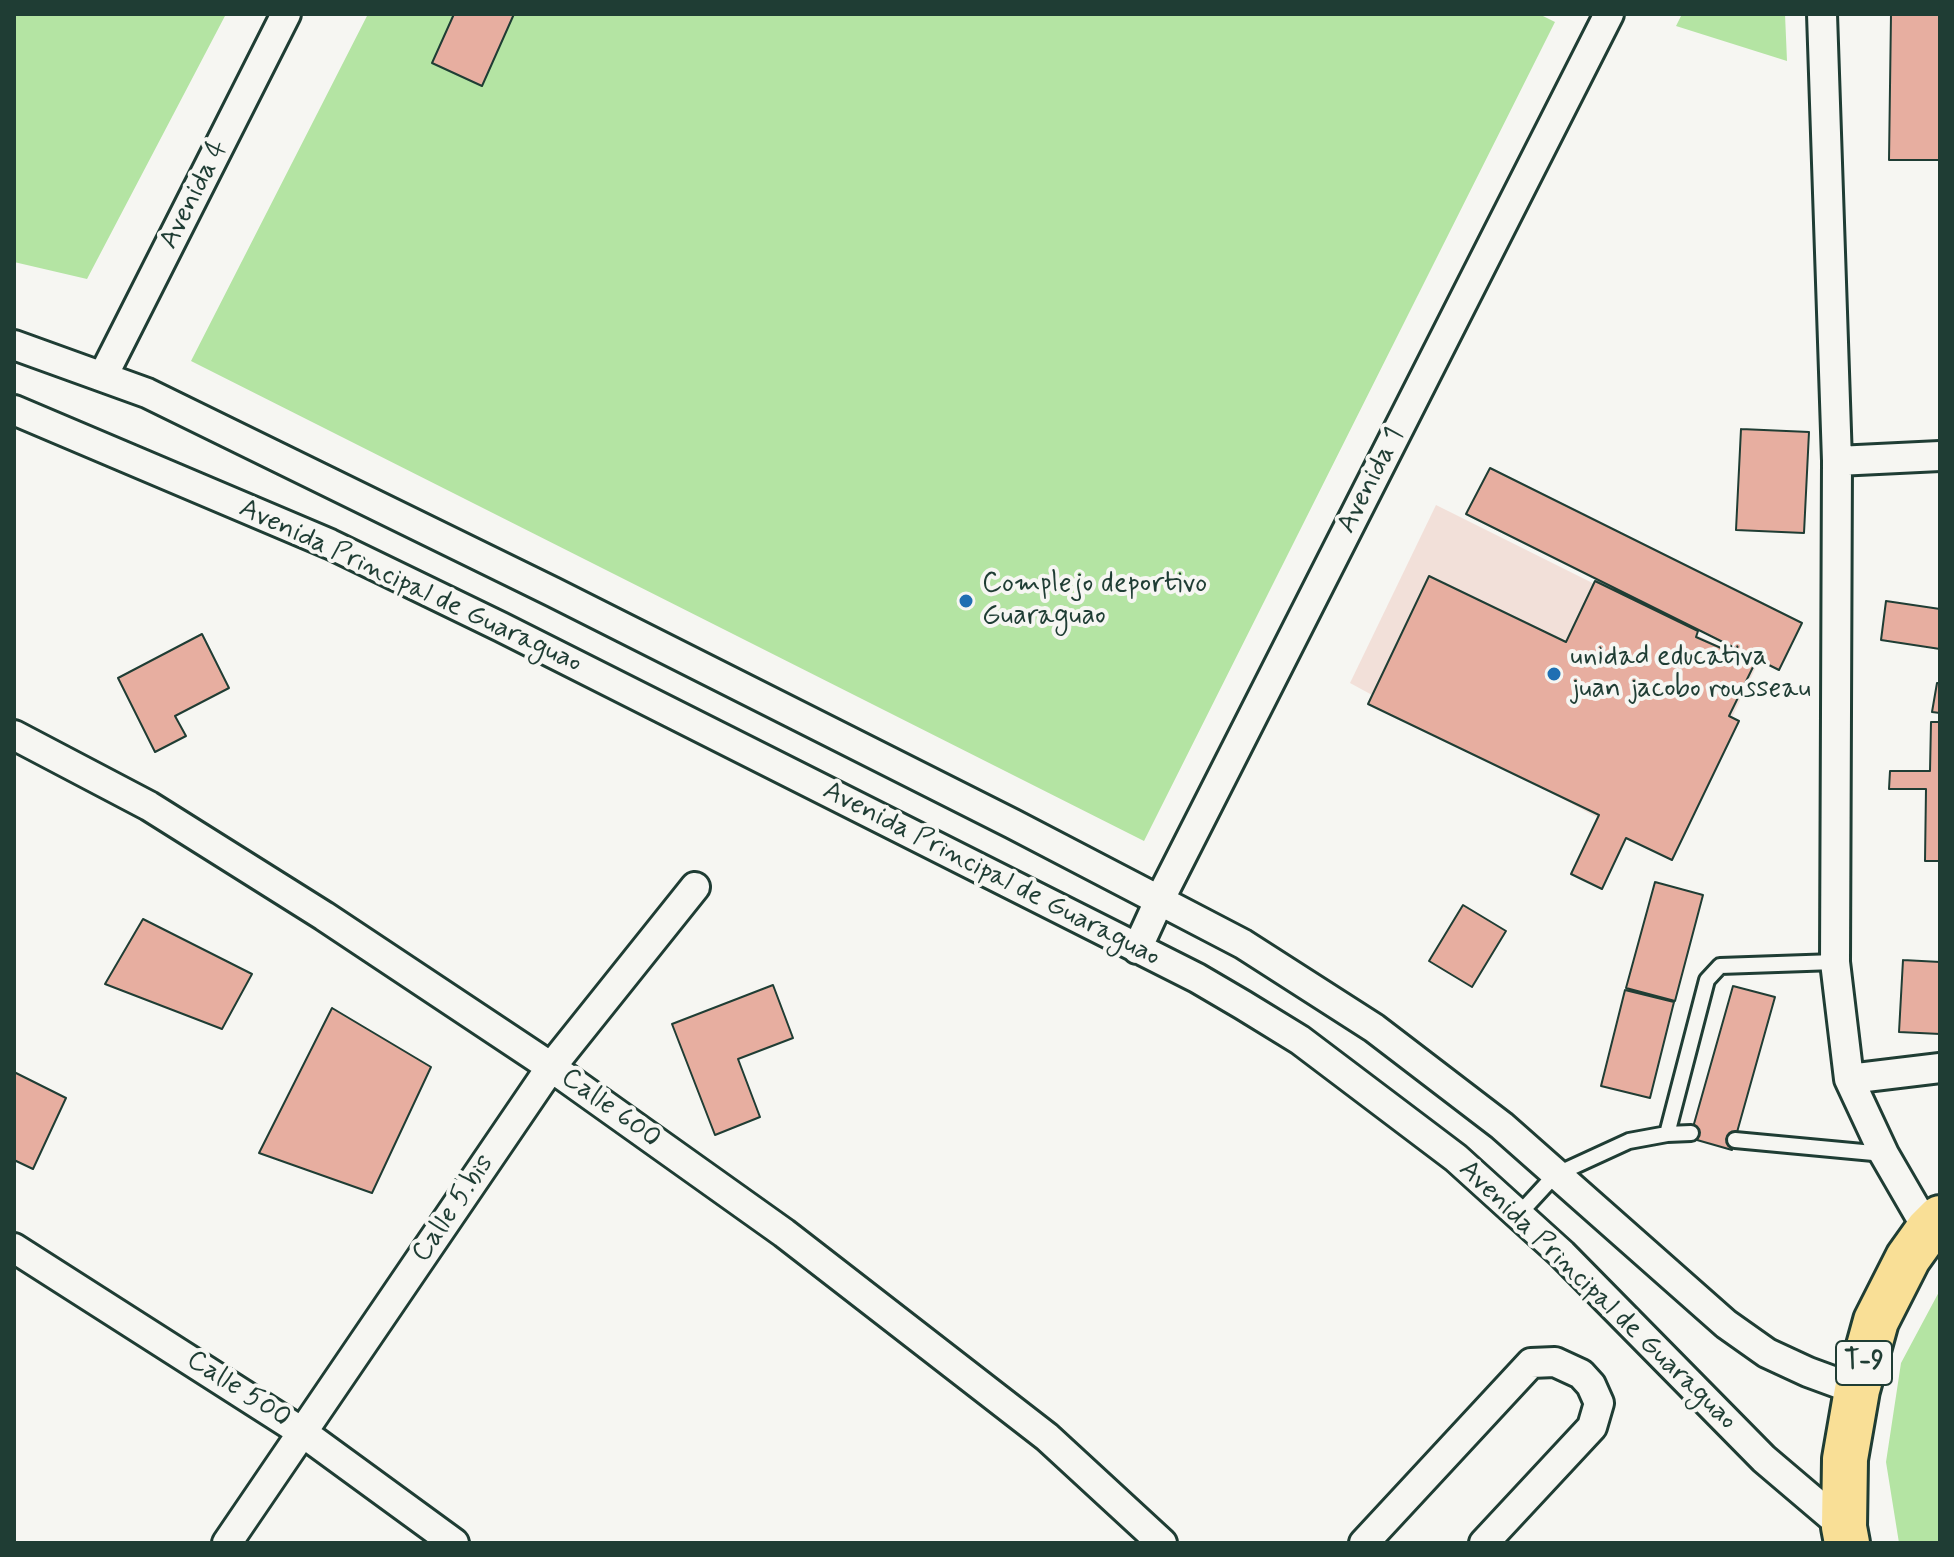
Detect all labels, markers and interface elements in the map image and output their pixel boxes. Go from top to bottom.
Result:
street label: Avenida 4 [153,135,237,255]
street label: Avenida 1 [1331,423,1413,539]
street label: Avenida Principal de Guaraguao [233,493,587,681]
place label: Complejo deportivo Guaraguao [982,568,1207,634]
marker: Complejo deportivo Guaraguao [957,592,975,610]
place label: unidad educativa juan jacobo rousseau [1570,641,1811,707]
marker: unidad educativa juan jacobo rousseau [1545,665,1563,683]
street label: Avenida Principal de Guaraguao [817,775,1165,975]
street label: Calle 600 [554,1062,666,1156]
street label: Calle 5.bis [406,1149,502,1269]
street label: Avenida Principal de Guaraguao [1451,1154,1743,1438]
road number: T-9 [1836,1341,1892,1385]
street label: Calle 500 [180,1344,296,1436]

